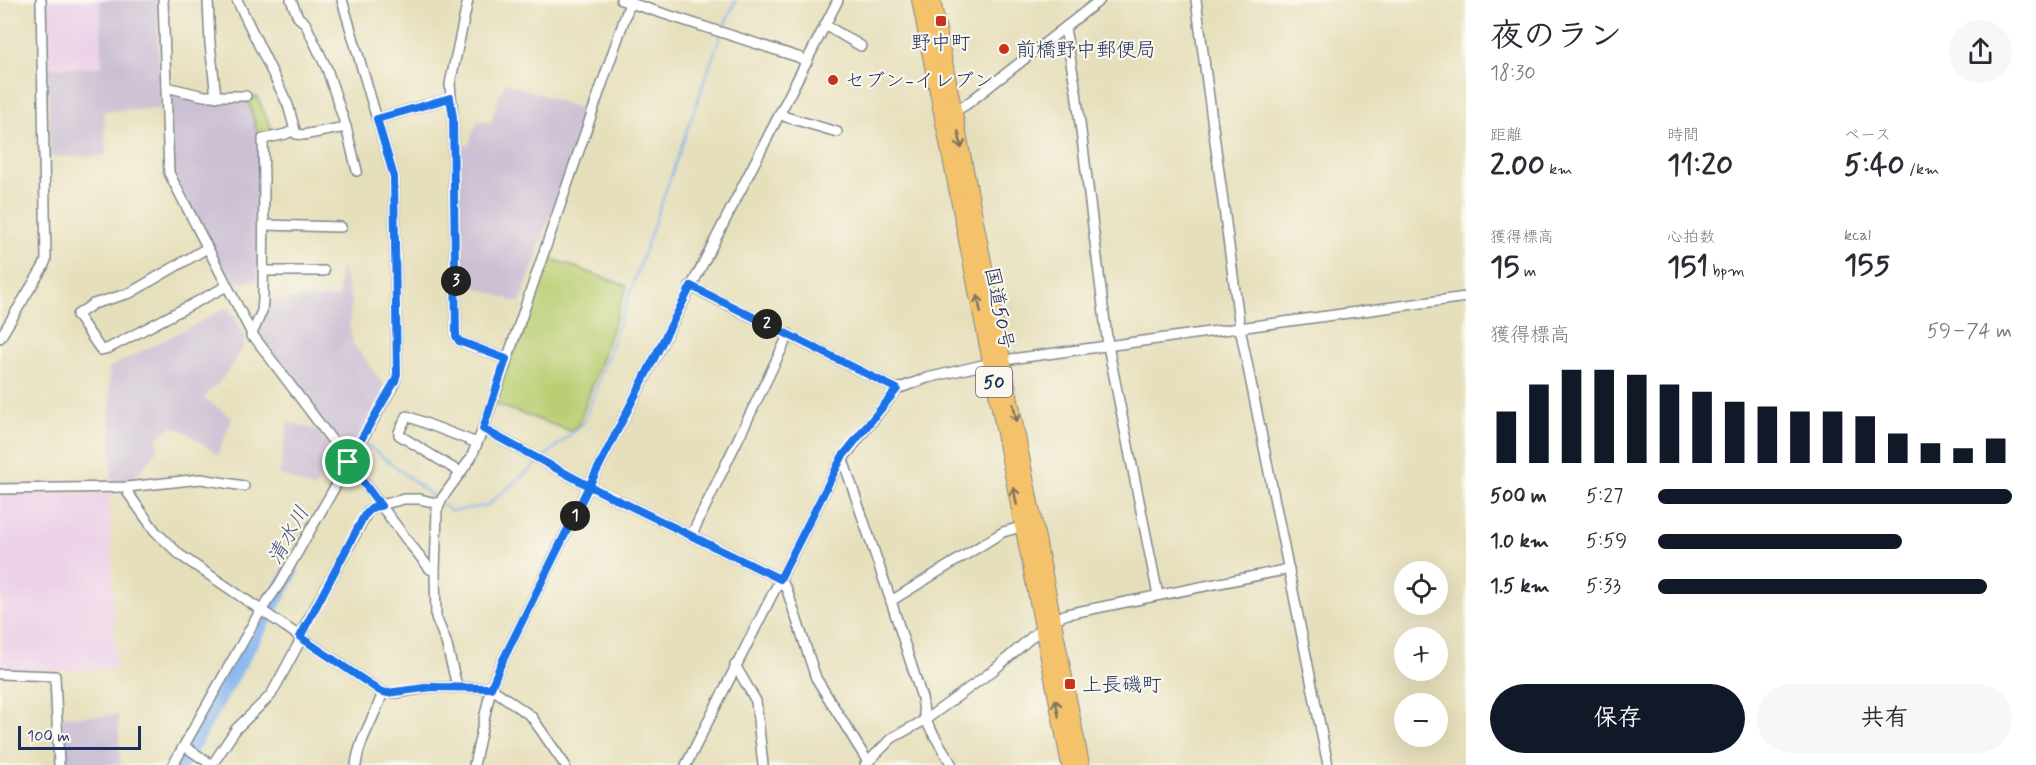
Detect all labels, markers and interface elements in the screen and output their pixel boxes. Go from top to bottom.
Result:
marker: 野中町 [934,14,948,28]
text: 夜のラン [1490,15,1622,59]
button: share [1949,20,2012,83]
place label: 野中町 [911,30,971,57]
place label: 前橋野中郵便局 [1016,37,1156,64]
marker: 前橋野中郵便局 [997,42,1011,56]
text: 18:30 [1490,60,1536,87]
place label: セブン-イレブン [845,68,994,95]
marker: セブン-イレブン [826,73,840,87]
text: 距離 [1490,125,1522,146]
text: 時間 [1667,125,1699,146]
text: ペース [1844,125,1891,146]
one-way arrow [955,130,966,149]
text: 2.00 [1490,146,1545,185]
text: 11:20 [1667,146,1733,185]
text: 5:40 [1844,146,1905,185]
text: km [1545,159,1573,180]
text: /km [1905,159,1939,180]
text: kcal [1844,225,1871,246]
text: 獲得標高 [1490,227,1554,248]
text: 心拍数 [1667,227,1715,248]
text: 155 [1844,246,1890,285]
text: 15 [1490,248,1519,287]
text: 151 [1667,248,1708,287]
text: m [1519,261,1536,282]
text: bpm [1708,261,1745,282]
street label: 国道50号 [977,265,1020,352]
pin: 3 [441,266,471,296]
text: 3 [452,270,460,291]
one-way arrow [973,295,984,314]
pin: 2 [752,309,782,339]
text: 2 [763,313,771,334]
text: 59–74 m [1927,318,2012,345]
text: 獲得標高 [1490,322,1570,349]
road number: 50 [976,367,1012,397]
one-way arrow [1010,403,1021,423]
pin [322,436,373,487]
icon: arrive [331,445,364,478]
text: 500 m [1490,483,1547,510]
text: 5:27 [1586,483,1623,510]
one-way arrow [1009,486,1020,506]
water label: 清水川 [261,501,316,570]
pin: 1 [560,501,590,531]
text: 1 [571,505,579,526]
text: 1.0 km [1490,528,1549,555]
text: 5:59 [1586,528,1627,555]
map controls [1394,561,1448,747]
button: locate [1394,561,1448,615]
text: 1.5 km [1490,573,1550,600]
text: 5:33 [1586,573,1621,600]
button: + [1394,627,1448,681]
place label: 上長磯町 [1082,672,1162,699]
marker: 上長磯町 [1063,677,1077,691]
button: 保存 [1490,684,1745,753]
button: 共有 [1757,684,2012,753]
button: − [1394,693,1448,747]
one-way arrow [1051,698,1062,718]
scale bar [18,723,141,750]
text: 100 m [27,726,70,747]

